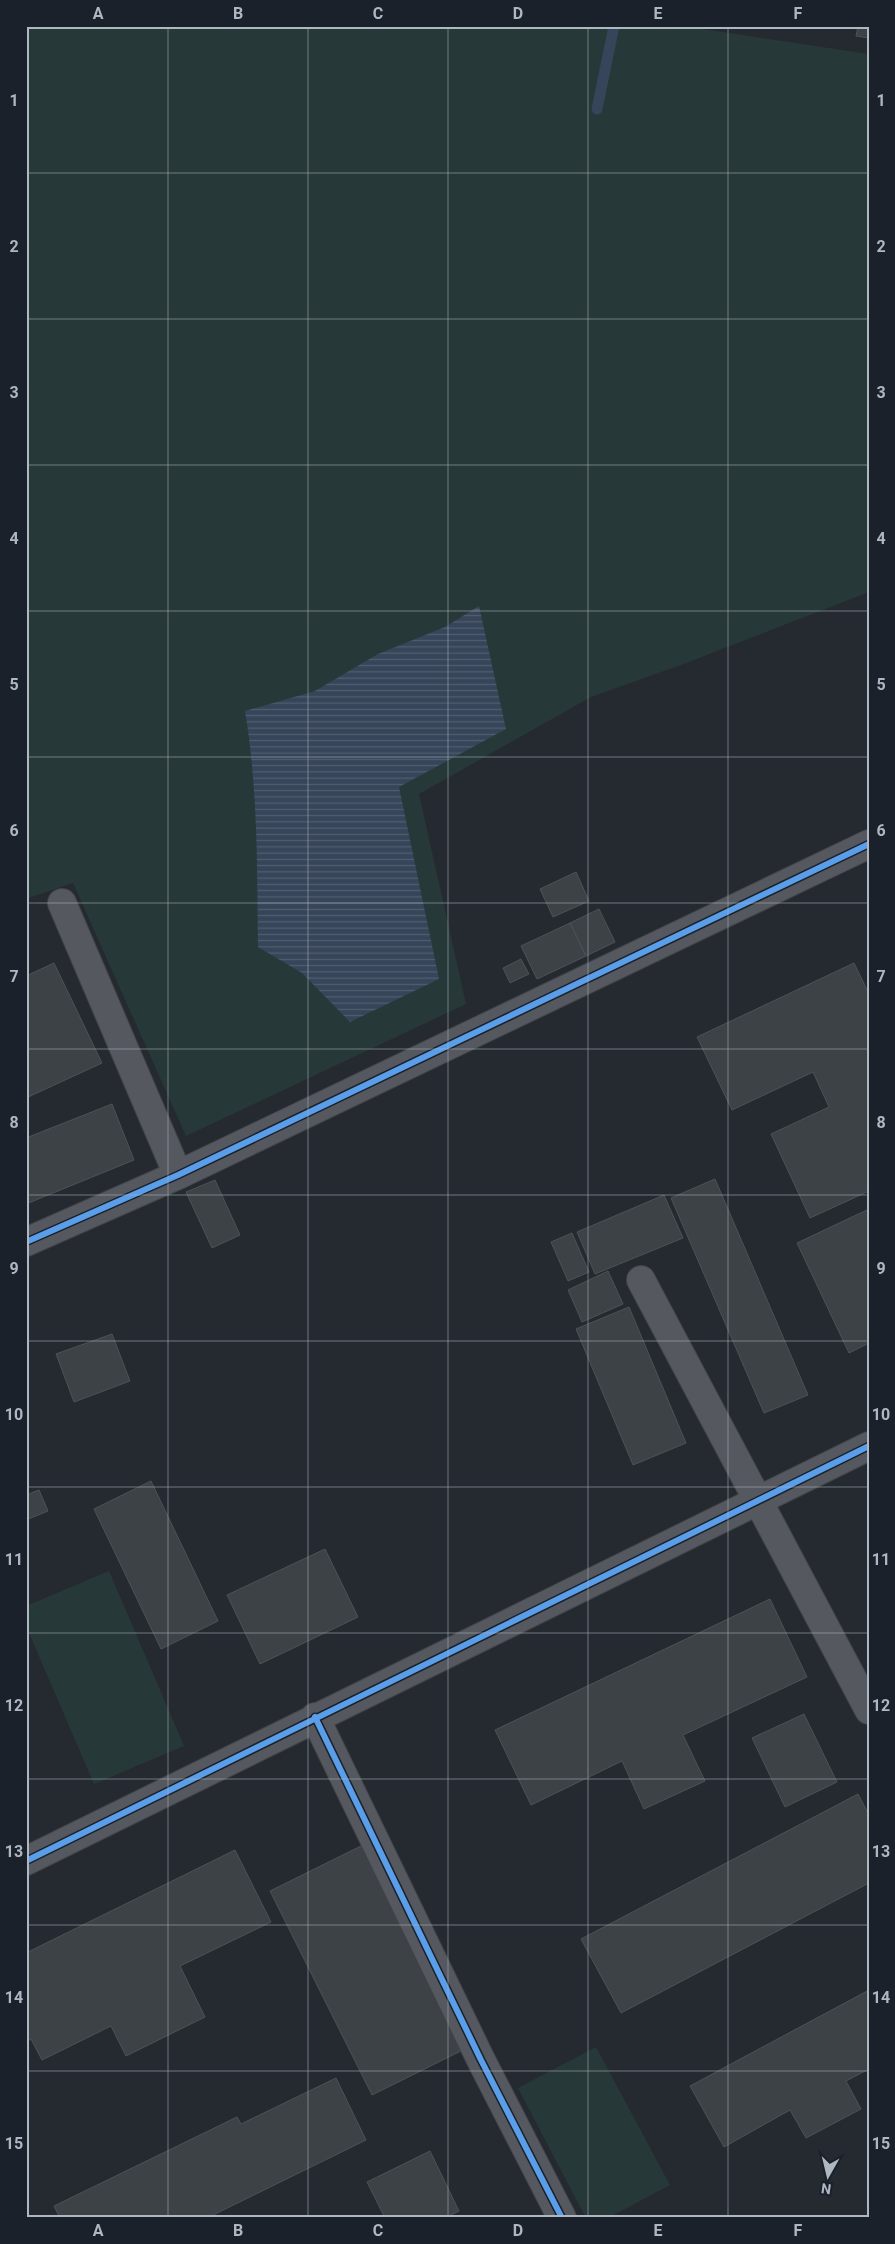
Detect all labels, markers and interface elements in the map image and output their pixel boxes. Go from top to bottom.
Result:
text: A [93,4,104,23]
text: B [233,4,243,23]
text: C [373,4,383,23]
text: D [513,4,523,23]
text: E [654,4,663,23]
text: F [794,4,803,23]
text: 1 [9,91,19,110]
text: 1 [876,91,886,110]
text: 2 [9,237,19,256]
text: 2 [876,237,886,256]
text: 3 [9,383,19,402]
text: 3 [876,383,886,402]
text: 4 [9,529,19,548]
text: 4 [876,529,886,548]
text: 5 [9,675,19,694]
text: 5 [876,675,886,694]
text: 6 [9,821,19,840]
text: 6 [876,821,886,840]
text: 7 [9,967,19,986]
text: 7 [876,967,886,986]
text: 8 [9,1113,19,1132]
text: 8 [876,1113,886,1132]
text: 9 [9,1259,19,1278]
text: 9 [876,1259,886,1278]
text: 10 [5,1405,23,1424]
text: 10 [872,1405,890,1424]
text: 11 [5,1550,23,1569]
text: 11 [872,1550,890,1569]
text: 12 [5,1696,23,1715]
text: 12 [872,1696,890,1715]
text: 13 [5,1842,23,1861]
text: 13 [872,1842,890,1861]
text: 14 [5,1988,23,2007]
text: 14 [872,1988,890,2007]
text: 15 [5,2134,23,2153]
text: 15 [872,2134,890,2153]
north arrow [802,2152,852,2202]
text: N [820,2180,832,2197]
text: A [93,2221,104,2240]
text: B [233,2221,243,2240]
text: C [373,2221,383,2240]
text: D [513,2221,523,2240]
text: E [654,2221,663,2240]
text: F [794,2221,803,2240]

